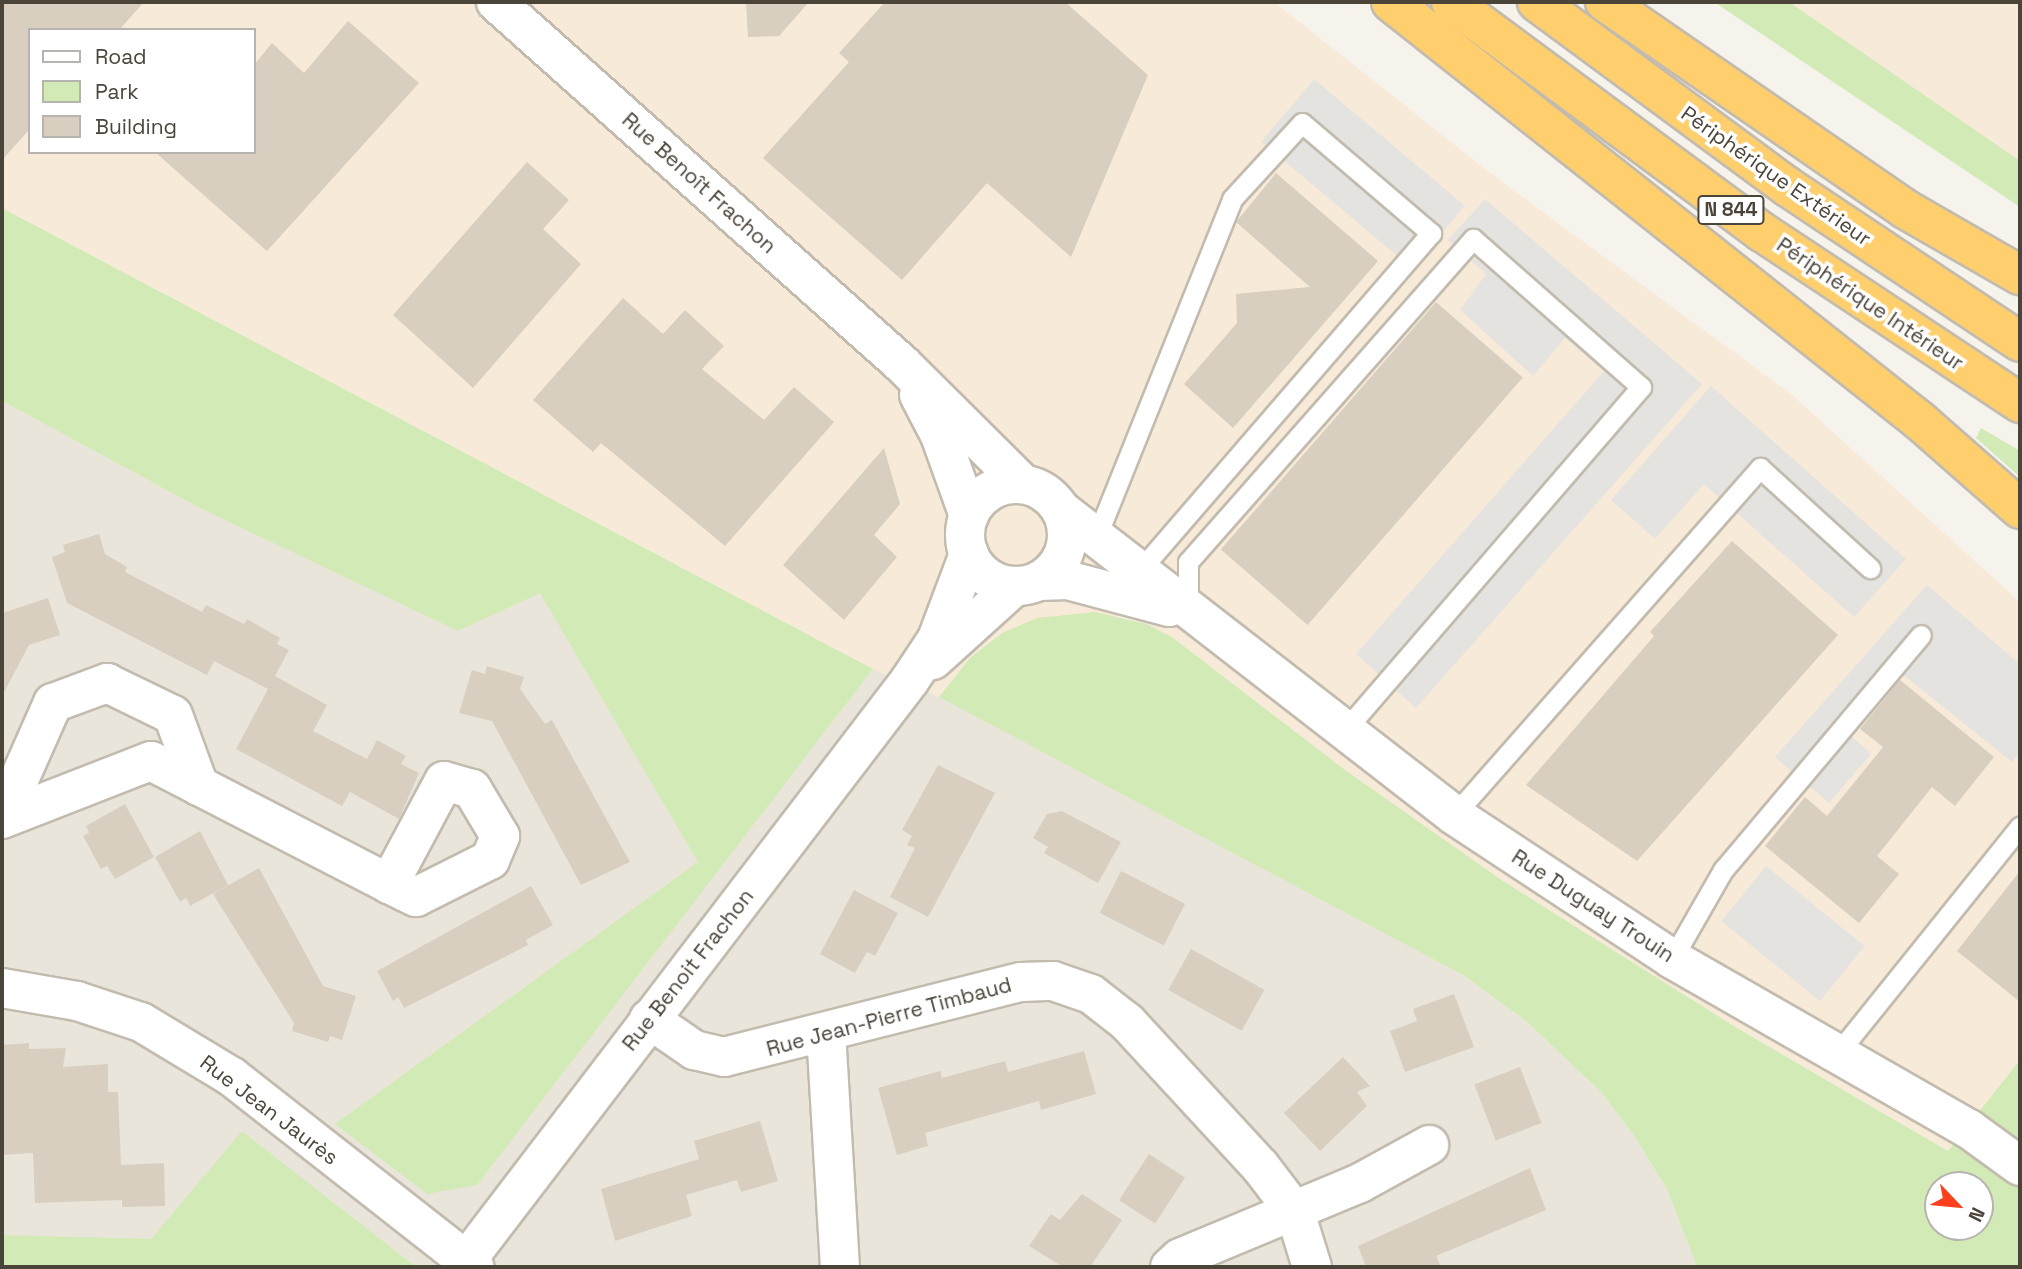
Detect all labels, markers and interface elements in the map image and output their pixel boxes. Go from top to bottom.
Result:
legend [28,28,256,154]
text: Road [95,43,147,70]
text: Park [95,78,139,105]
street label: Périphérique Extérieur [1676,101,1876,251]
street label: Rue Benoît Frachon [617,107,781,259]
text: Building [95,113,177,140]
road number: N 844 [1696,194,1766,226]
street label: Périphérique Intérieur [1772,232,1968,376]
street label: Rue Duguay Trouin [1507,844,1679,968]
street label: Rue Benoit Frachon [617,884,759,1056]
street label: Rue Jean-Pierre Timbaud [763,972,1015,1062]
street label: Rue Jean Jaurès [195,1050,343,1170]
north arrow [1924,1171,1994,1241]
text: N [1963,1203,1991,1226]

